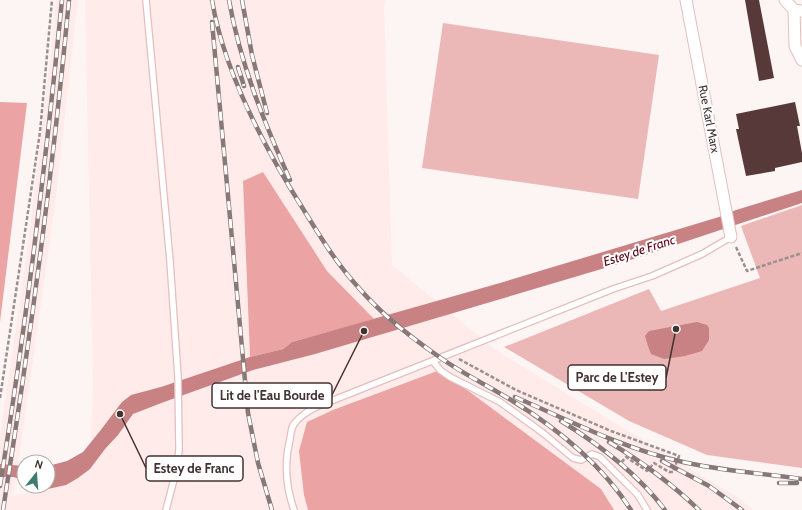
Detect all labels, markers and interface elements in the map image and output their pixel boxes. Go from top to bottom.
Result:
street label: Rue Karl Marx [696,84,723,155]
water label: Estey de Franc [601,231,678,269]
callout: Parc de L'Estey [568,365,666,390]
text: Parc de L'Estey [576,369,658,385]
callout: Lit de l'Eau Bourde [212,383,332,408]
text: Lit de l'Eau Bourde [220,387,325,403]
north arrow [16,454,56,494]
callout: Estey de Franc [146,456,243,481]
text: N [33,457,45,472]
text: Estey de Franc [153,460,235,476]

